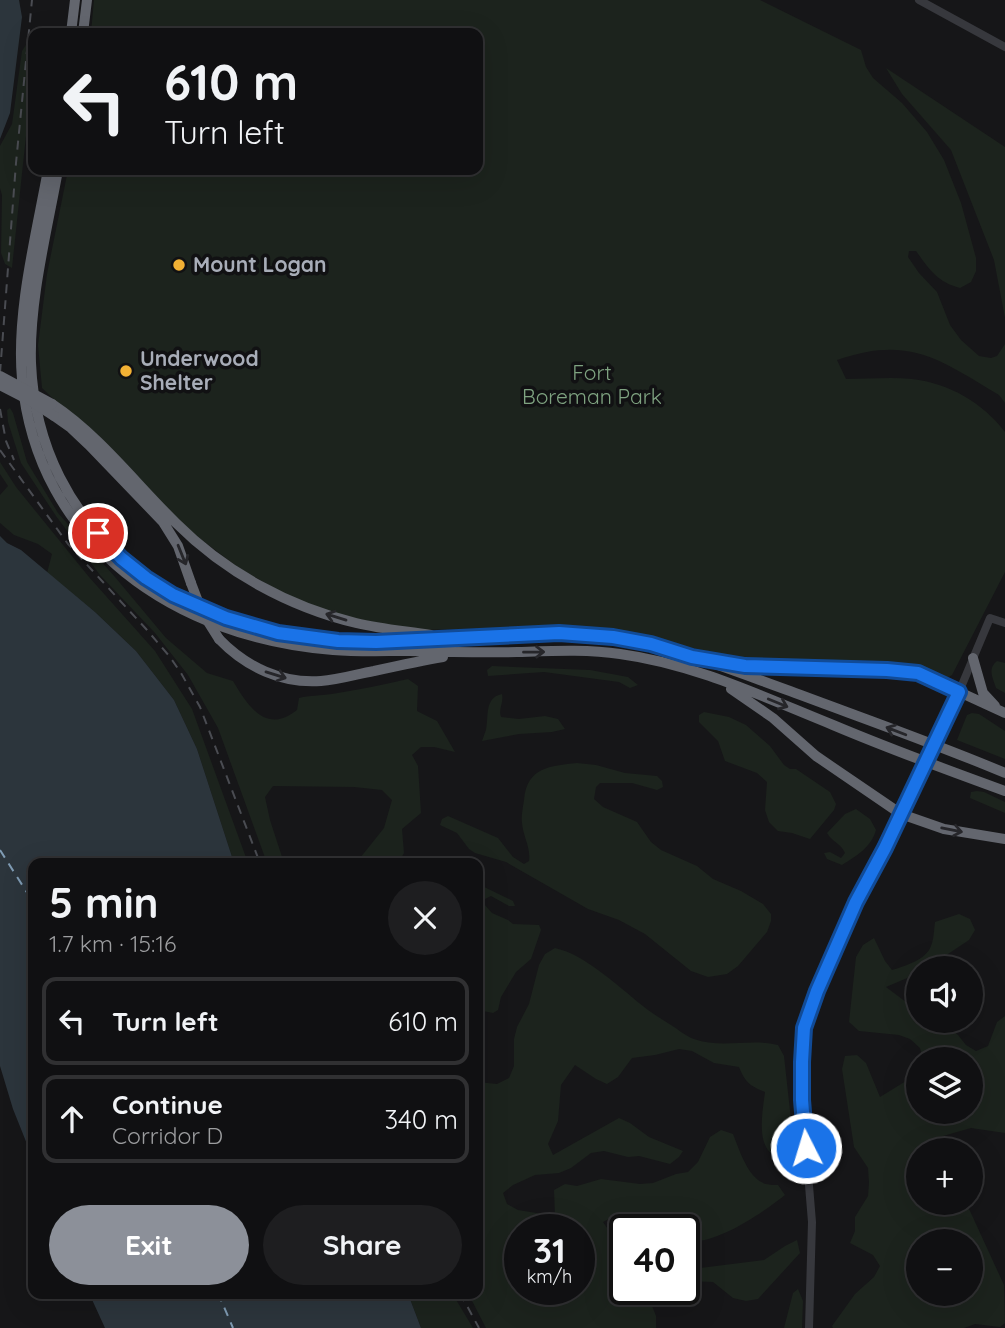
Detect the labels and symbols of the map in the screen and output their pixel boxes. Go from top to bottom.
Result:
place label: Mount Logan [193,251,327,277]
marker: Mount Logan [171,257,187,273]
place label: Underwood Shelter [140,345,259,395]
park label: Fort Boreman Park [522,359,662,409]
marker: Underwood Shelter [118,363,134,379]
pin [68,503,128,563]
one-way arrow [176,543,189,565]
one-way arrow [325,610,347,623]
one-way arrow [522,645,545,659]
one-way arrow [265,670,287,683]
one-way arrow [766,697,788,710]
one-way arrow [885,723,907,736]
one-way arrow [940,824,963,838]
position arrow [769,1111,843,1185]
speed limit sign: 40 [609,1214,700,1305]

